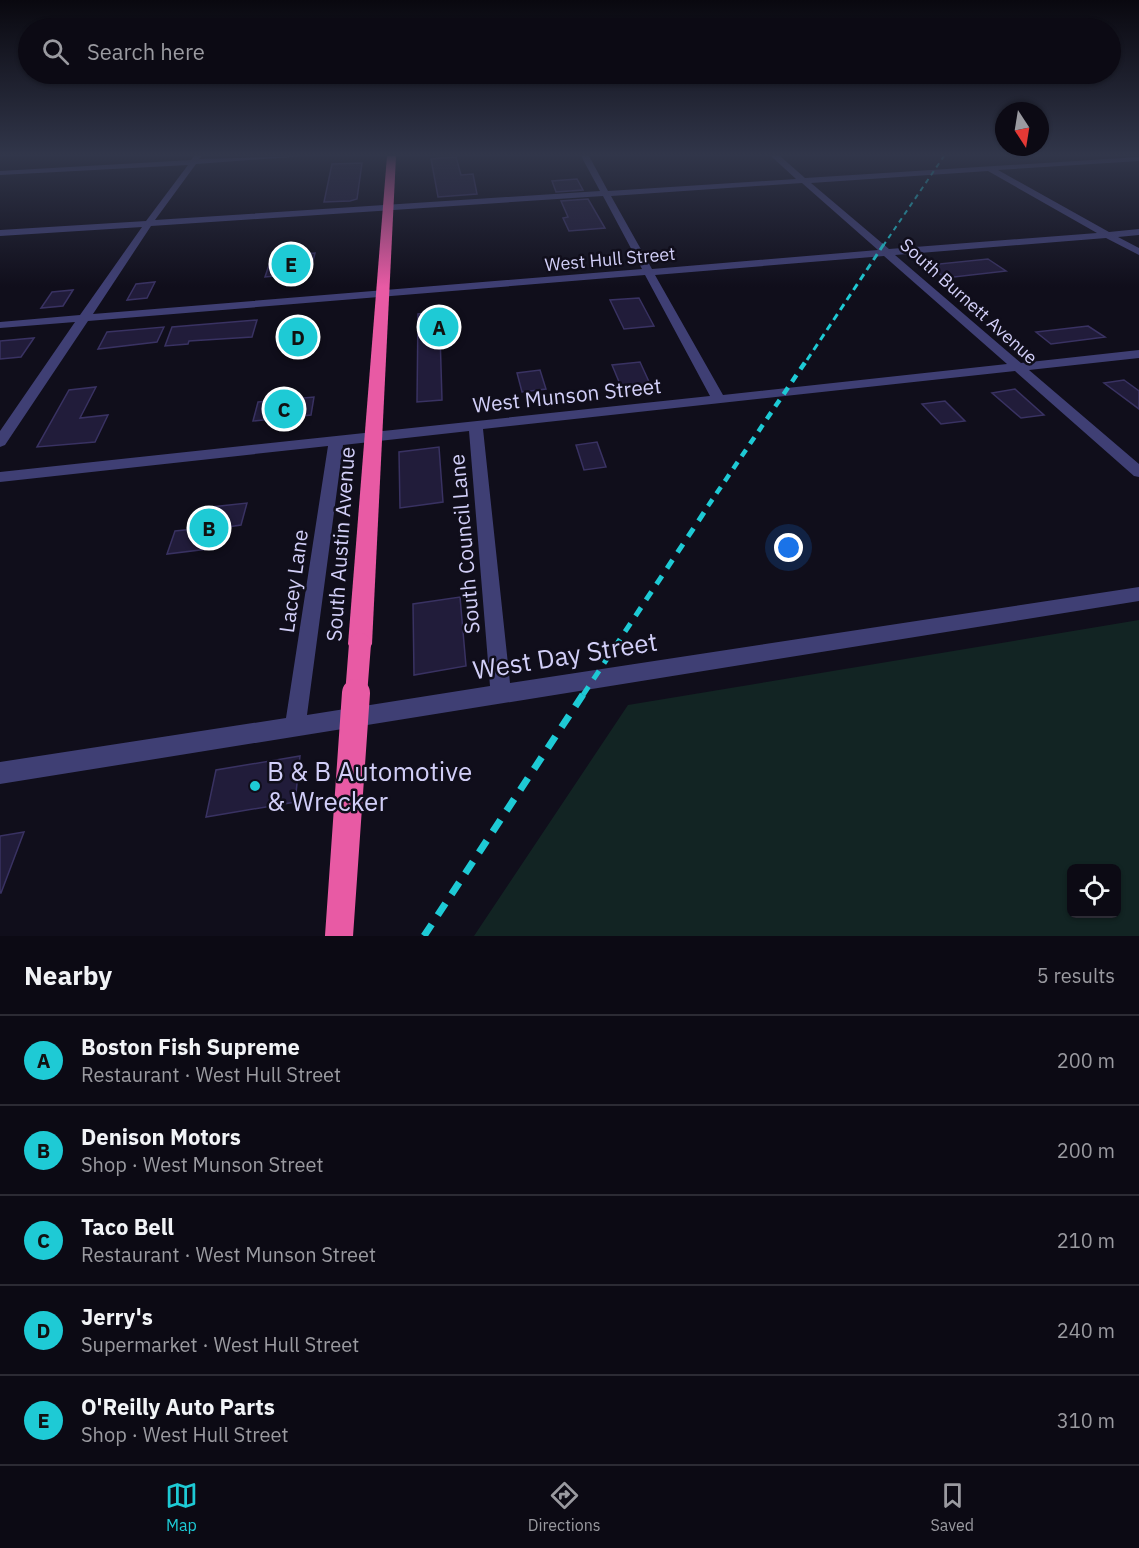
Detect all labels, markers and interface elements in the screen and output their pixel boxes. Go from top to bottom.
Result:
search box [18,18,1121,84]
icon: search [39,35,72,68]
text: Search here [87,37,205,66]
north arrow [995,102,1049,156]
street label: South Burnett Avenue [896,233,1043,369]
pin: E [272,242,310,286]
street label: West Hull Street [544,242,676,276]
pin: A [420,304,458,350]
pin: D [278,314,318,360]
street label: West Munson Street [471,371,663,419]
pin: C [264,386,304,432]
street label: South Austin Avenue [319,446,361,642]
street label: South Council Lane [442,453,486,635]
pin: B [190,506,228,550]
street label: Lacey Lane [272,527,314,635]
your location [774,533,803,562]
street label: West Day Street [470,624,660,686]
place label: B & B Automotive & Wrecker [267,754,472,818]
marker: B & B Automotive & Wrecker [248,779,262,793]
map controls [1067,864,1121,918]
button: locate [1067,864,1121,918]
text: Nearby [24,958,112,992]
text: 5 results [1037,962,1115,989]
text: Boston Fish Supreme [81,1032,300,1061]
text: A [37,1047,50,1074]
text: 200 m [1057,1047,1115,1074]
text: Restaurant · West Hull Street [81,1061,341,1088]
text: Denison Motors [81,1122,241,1151]
text: B [37,1137,50,1164]
text: 200 m [1057,1137,1115,1164]
text: Shop · West Munson Street [81,1151,323,1178]
text: Taco Bell [81,1212,174,1241]
text: C [37,1227,50,1254]
text: 210 m [1057,1227,1115,1254]
text: Restaurant · West Munson Street [81,1241,376,1268]
text: Jerry's [81,1302,153,1331]
text: D [37,1317,50,1344]
text: 240 m [1057,1317,1115,1344]
text: Supermarket · West Hull Street [81,1331,359,1358]
text: O'Reilly Auto Parts [81,1392,275,1421]
text: E [37,1407,50,1434]
text: 310 m [1057,1407,1115,1434]
text: Shop · West Hull Street [81,1421,288,1448]
tab: Map [165,1479,198,1535]
tab: Directions [528,1479,601,1535]
tab: Saved [931,1479,974,1535]

